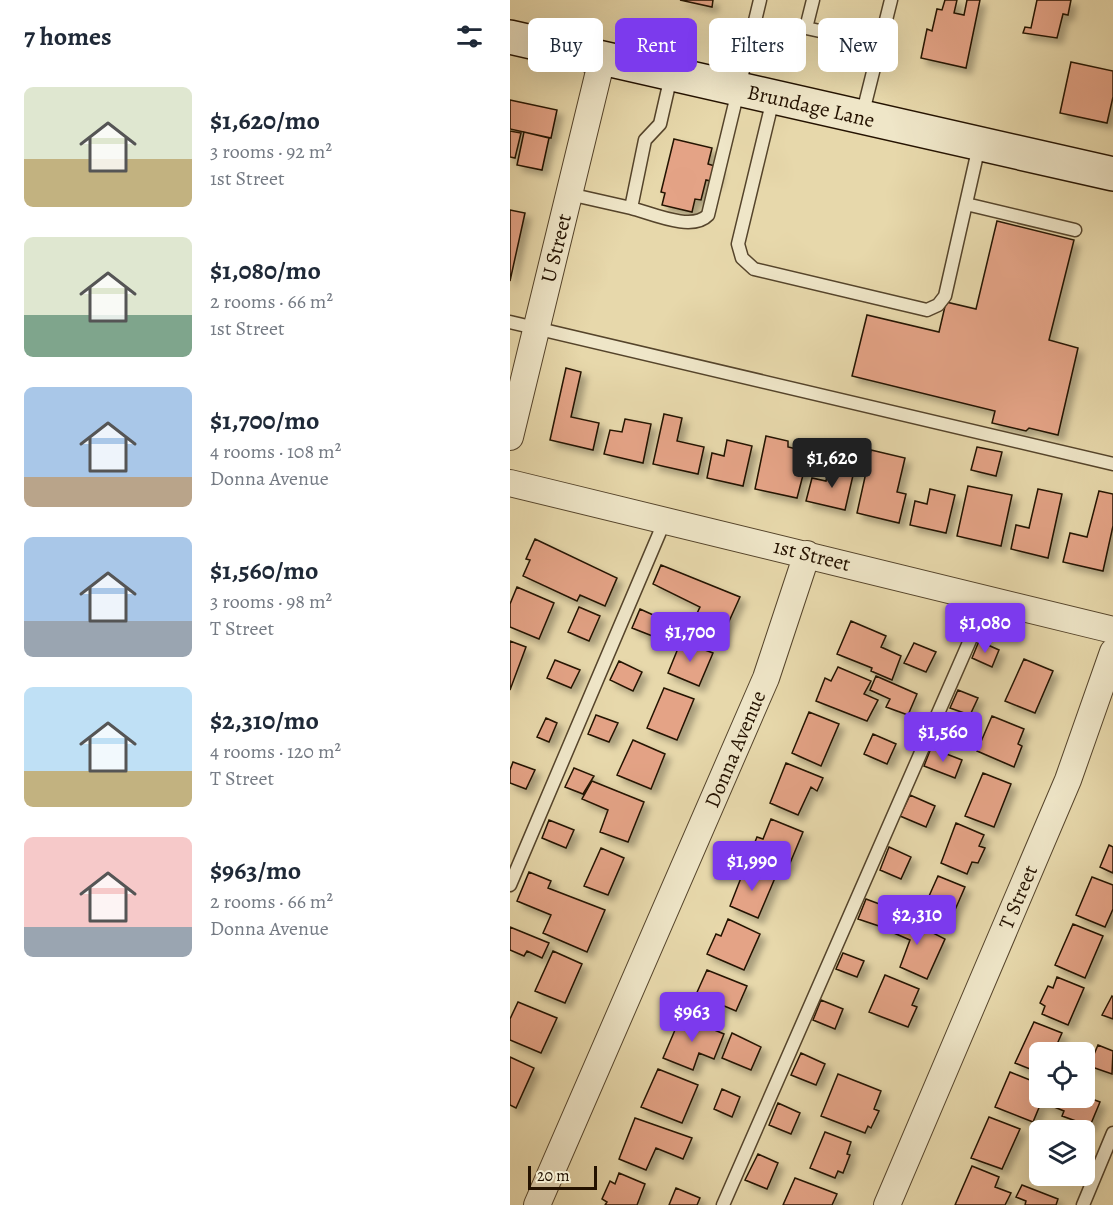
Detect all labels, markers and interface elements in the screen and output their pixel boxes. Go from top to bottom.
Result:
chip: Buy [528,18,603,72]
chip: Rent [615,18,697,72]
chip: Filters [709,18,806,72]
chip: New [818,18,898,72]
text: 7 homes [24,19,112,54]
icon: filters [453,20,486,53]
street label: Brundage Lane [745,78,877,134]
text: $1,620/mo [210,103,320,138]
icon: home [72,111,144,183]
text: 3 rooms · 92 m² [210,138,332,165]
text: 1st Street [210,165,285,192]
street label: U Street [534,211,578,285]
text: $1,080/mo [210,253,321,288]
icon: home [72,261,144,333]
text: 2 rooms · 66 m² [210,288,333,315]
text: 1st Street [210,315,285,342]
text: $1,700/mo [210,403,319,438]
icon: home [72,411,144,483]
text: 4 rooms · 108 m² [210,438,341,465]
pin: $1,620 [783,438,881,489]
text: $1,620 [807,444,857,471]
text: Donna Avenue [210,465,329,492]
street label: 1st Street [771,532,853,578]
text: $1,560/mo [210,553,319,588]
icon: home [72,561,144,633]
text: 3 rooms · 98 m² [210,588,332,615]
pin: $1,080 [936,603,1034,654]
text: $1,080 [959,609,1011,636]
pin: $1,700 [641,612,739,663]
text: T Street [210,615,274,642]
text: $1,700 [665,618,715,645]
street label: Donna Avenue [698,686,772,812]
text: $2,310/mo [210,703,319,738]
icon: home [72,711,144,783]
pin: $1,560 [894,712,992,763]
text: $1,560 [918,718,968,745]
text: 4 rooms · 120 m² [210,738,341,765]
text: T Street [210,765,274,792]
pin: $1,990 [703,841,801,892]
text: $1,990 [727,847,777,874]
text: $963/mo [210,853,301,888]
icon: home [72,861,144,933]
street label: T Street [992,861,1044,933]
text: 2 rooms · 66 m² [210,888,333,915]
pin: $2,310 [868,895,966,946]
text: $2,310 [892,901,942,928]
text: Donna Avenue [210,915,329,942]
pin: $963 [656,992,728,1043]
text: $963 [674,998,710,1025]
map controls [1029,1042,1095,1186]
button: locate [1029,1042,1095,1108]
button: layers [1029,1120,1095,1186]
scale bar [528,1163,597,1190]
text: 20 m [537,1165,570,1187]

